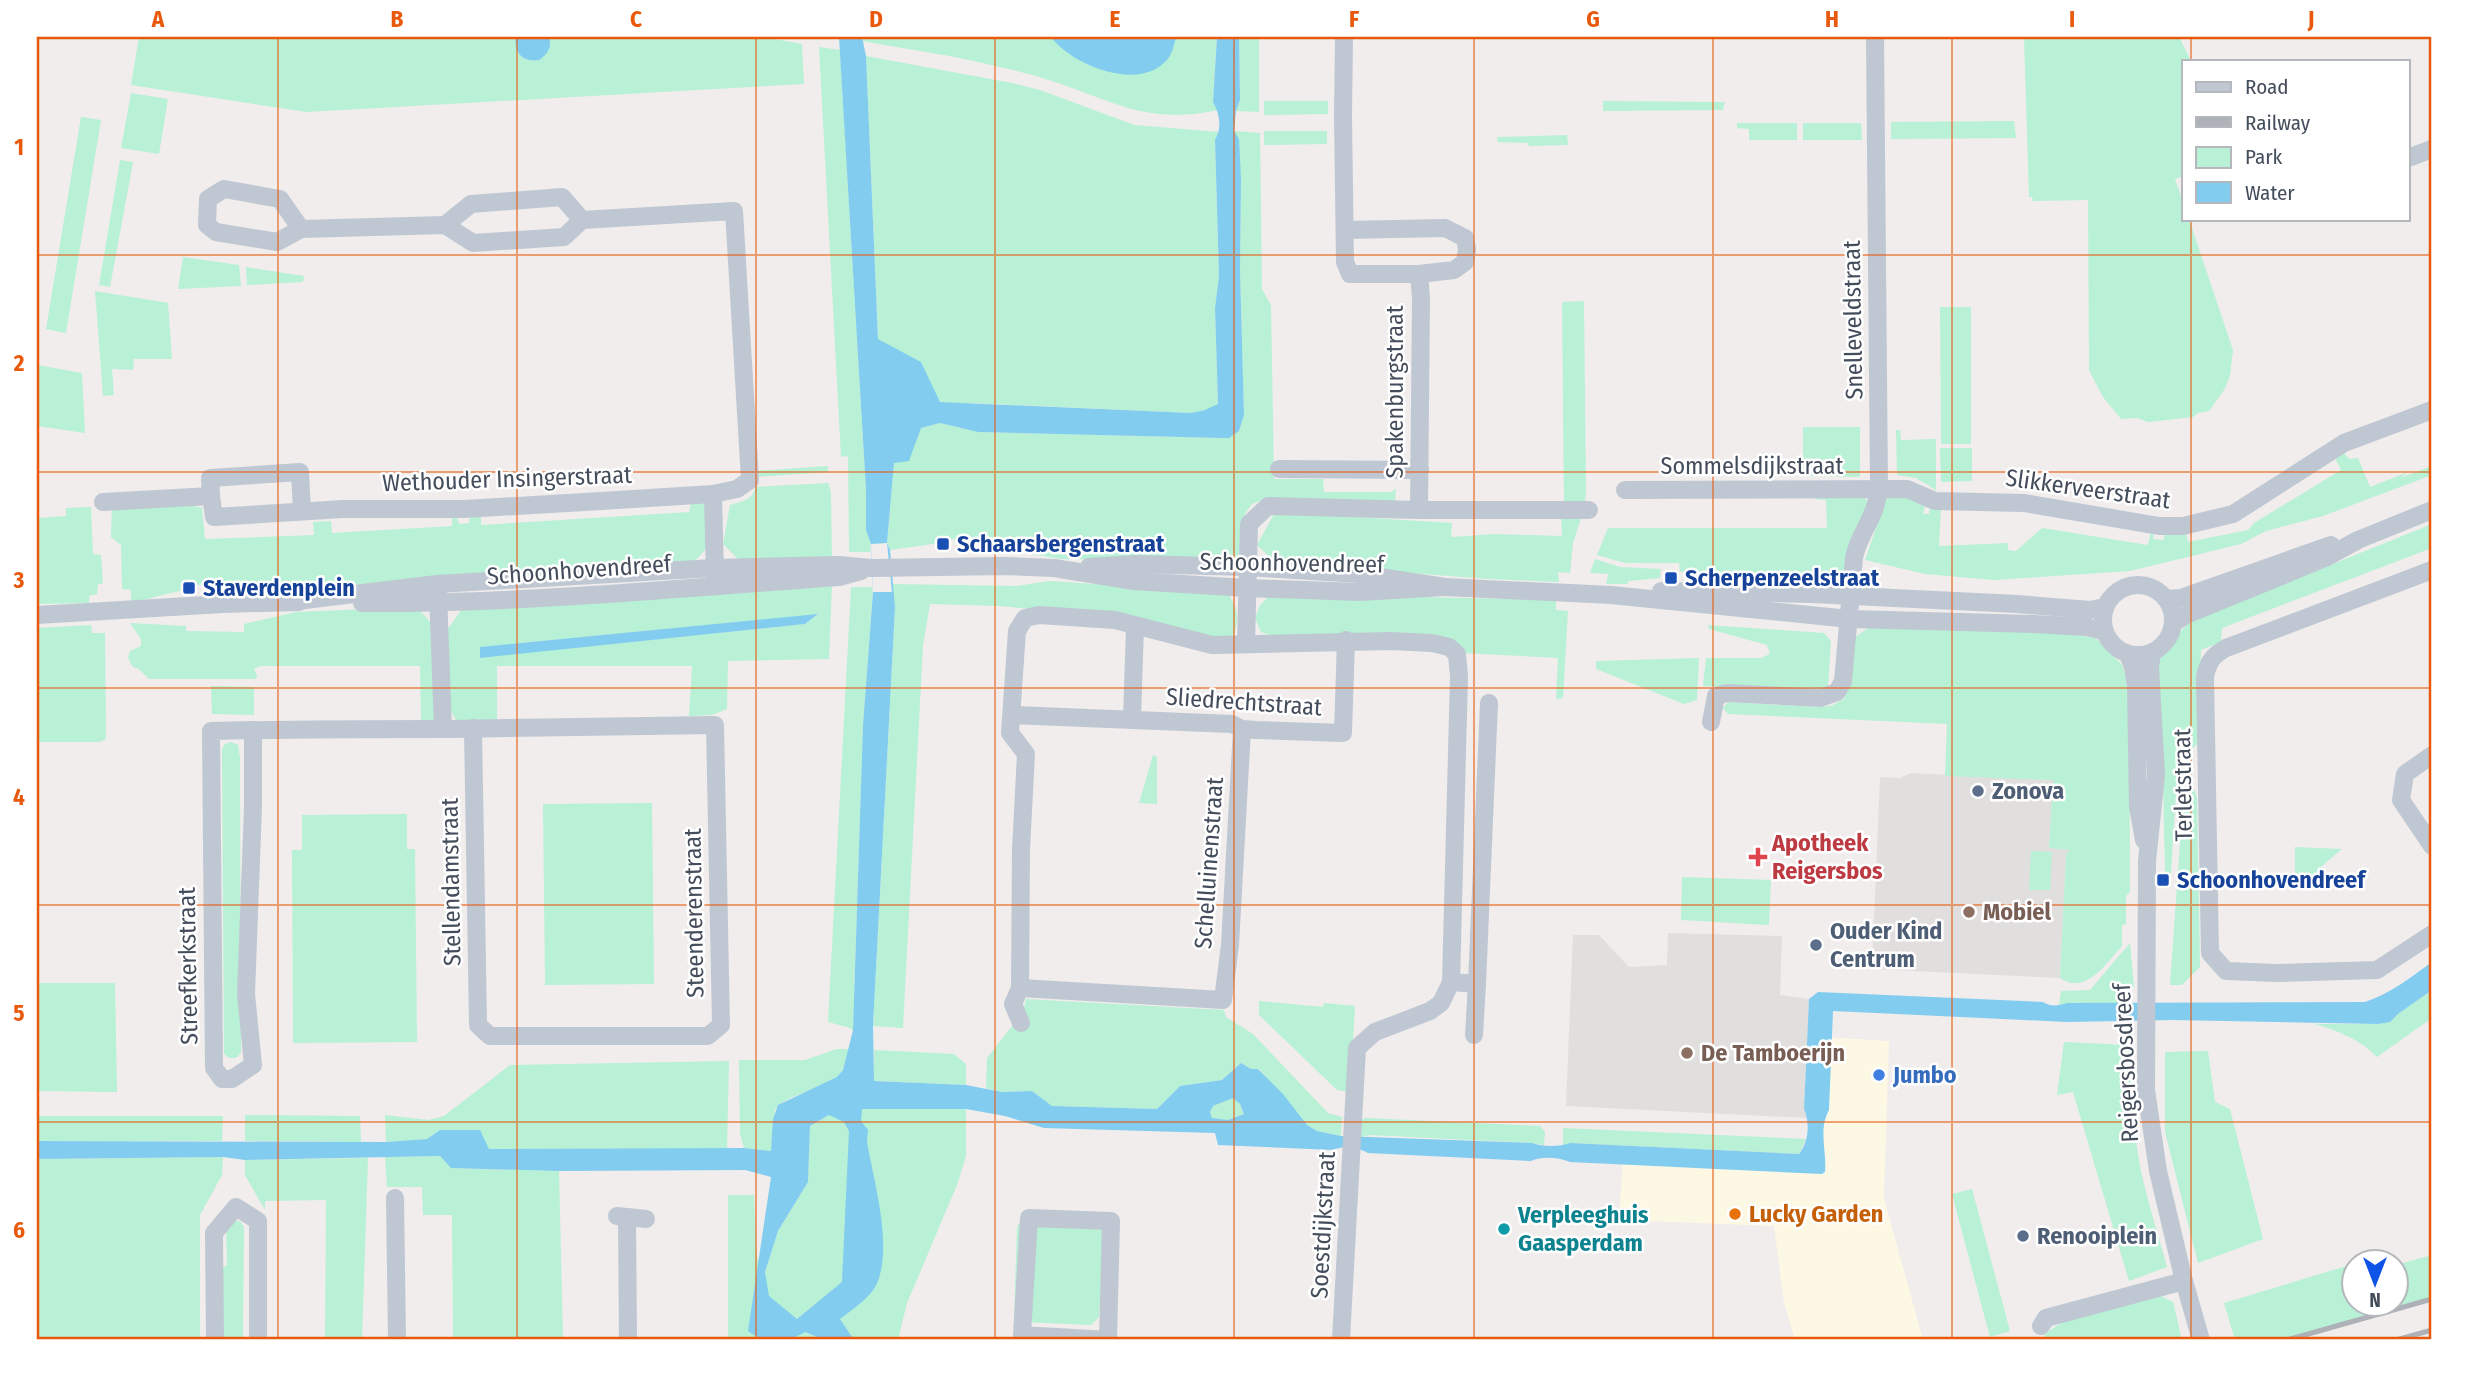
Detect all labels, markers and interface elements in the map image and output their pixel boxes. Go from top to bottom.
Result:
text: A [151,5,165,33]
text: B [391,5,404,33]
text: C [630,5,642,33]
text: D [869,5,883,33]
text: E [1110,5,1121,33]
text: F [1349,5,1359,33]
text: G [1586,5,1600,33]
text: H [1825,5,1839,33]
text: I [2069,5,2075,33]
text: J [2307,5,2314,33]
legend [2182,60,2410,220]
text: Road [2245,74,2289,100]
text: Railway [2245,110,2311,136]
text: 1 [14,133,24,161]
text: Park [2245,144,2283,170]
text: Water [2245,180,2295,206]
street label: Snelleveldstraat [1838,240,1868,400]
street label: Spakenburgstraat [1381,305,1409,479]
text: 2 [13,349,25,377]
street label: Sommelsdijkstraat [1661,452,1844,480]
street label: Wethouder Insingerstraat [382,461,632,497]
street label: Slikkerveerstraat [2004,464,2172,514]
place label: Schaarsbergenstraat [957,530,1165,558]
marker: Schaarsbergenstraat [935,536,951,552]
street label: Schoonhovendreef [1199,547,1386,579]
street label: Schoonhovendreef [486,549,674,590]
place label: Scherpenzeelstraat [1685,564,1880,592]
text: 3 [13,566,25,594]
marker: Scherpenzeelstraat [1663,570,1679,586]
place label: Staverdenplein [203,574,355,602]
marker: Staverdenplein [181,580,197,596]
street label: Sliedrechtstraat [1165,683,1323,721]
street label: Terletstraat [2168,728,2198,842]
street label: Schelluinenstraat [1189,776,1229,950]
place label: Zonova [1992,777,2064,805]
text: 4 [13,783,25,811]
marker: Zonova [1970,783,1986,799]
street label: Stellendamstraat [436,797,466,966]
street label: Steenderenstraat [679,828,709,998]
place label: Apotheek Reigersbos [1771,829,1883,885]
marker: Apotheek Reigersbos [1750,849,1766,865]
place label: Schoonhovendreef [2177,866,2367,894]
marker: Schoonhovendreef [2155,872,2171,888]
street label: Streefkerkstraat [173,887,203,1045]
place label: Mobiel [1983,898,2052,926]
marker: Mobiel [1961,904,1977,920]
place label: Ouder Kind Centrum [1830,917,1942,973]
marker: Ouder Kind Centrum [1808,937,1824,953]
street label: Reigersbosdreef [2108,981,2144,1143]
text: 5 [13,999,25,1027]
place label: De Tamboerijn [1701,1039,1845,1067]
marker: De Tamboerijn [1679,1045,1695,1061]
place label: Jumbo [1892,1061,1957,1089]
marker: Jumbo [1871,1067,1887,1083]
street label: Soestdijkstraat [1305,1151,1341,1299]
place label: Lucky Garden [1749,1200,1883,1228]
place label: Verpleeghuis Gaasperdam [1517,1201,1649,1257]
marker: Lucky Garden [1727,1206,1743,1222]
text: 6 [13,1216,25,1244]
marker: Verpleeghuis Gaasperdam [1496,1221,1512,1237]
place label: Renooiplein [2037,1222,2157,1250]
marker: Renooiplein [2015,1228,2031,1244]
north arrow [2340,1248,2410,1318]
text: N [2369,1288,2381,1311]

